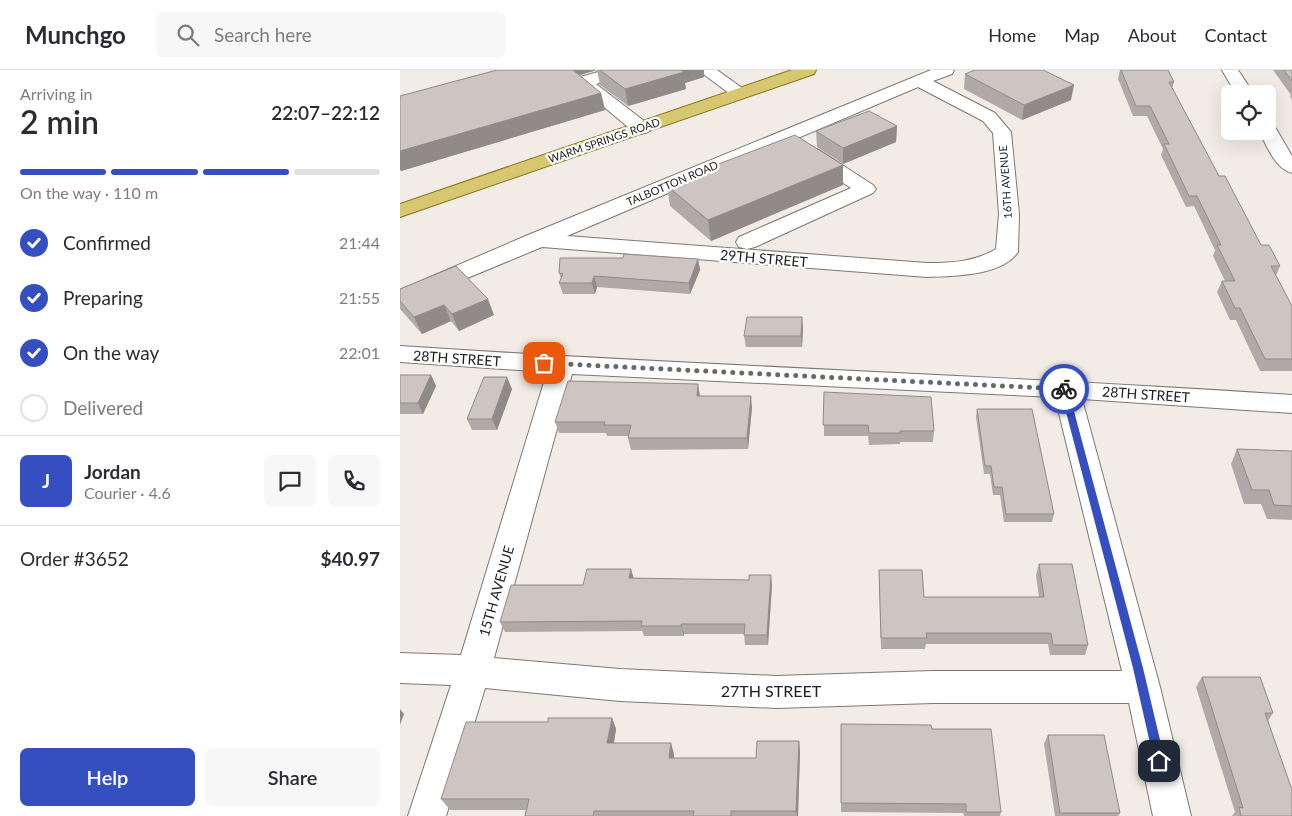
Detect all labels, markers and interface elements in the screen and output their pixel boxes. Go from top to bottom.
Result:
search box [156,12,506,57]
text: Munchgo [25,20,126,49]
icon: search [174,21,202,49]
text: Search here [214,23,312,46]
text: Home [988,24,1036,46]
text: Map [1064,24,1100,46]
text: About [1128,24,1177,46]
text: Contact [1205,24,1267,46]
text: Arriving in [20,84,93,103]
map controls [1221,85,1276,140]
button: locate [1221,85,1276,140]
text: 22:07–22:12 [271,101,380,124]
text: 2 min [20,102,99,141]
street label: WARM SPRINGS ROAD [546,115,662,165]
street label: 16TH AVENUE [996,145,1014,219]
street label: TALBOTTON ROAD [624,158,720,208]
text: On the way · 110 m [20,183,158,202]
icon: check [20,229,48,257]
text: Confirmed [63,231,151,254]
text: 21:44 [339,233,380,252]
street label: 29TH STREET [719,246,809,270]
icon: check [20,284,48,312]
text: Preparing [63,286,143,309]
text: 21:55 [339,288,380,307]
icon: check [20,339,48,367]
text: On the way [63,341,159,364]
pin [523,342,565,384]
text: 22:01 [339,343,380,362]
street label: 28TH STREET [413,346,502,370]
icon: bag [530,349,558,377]
courier [1039,364,1089,414]
icon: bike [1050,375,1078,403]
street label: 28TH STREET [1102,382,1191,406]
text: Delivered [63,396,143,419]
button: chat [264,455,316,507]
button: phone [328,455,380,507]
text: Jordan [84,460,141,483]
text: J [42,469,50,492]
text: Courier · 4.6 [84,483,171,502]
street label: 15TH AVENUE [475,544,517,638]
text: Order #3652 [20,547,129,570]
text: $40.97 [320,547,380,570]
street label: 27TH STREET [721,681,822,700]
pin [1138,740,1180,782]
icon: home [1145,747,1173,775]
button: Help [20,748,195,806]
button: Share [205,748,380,806]

